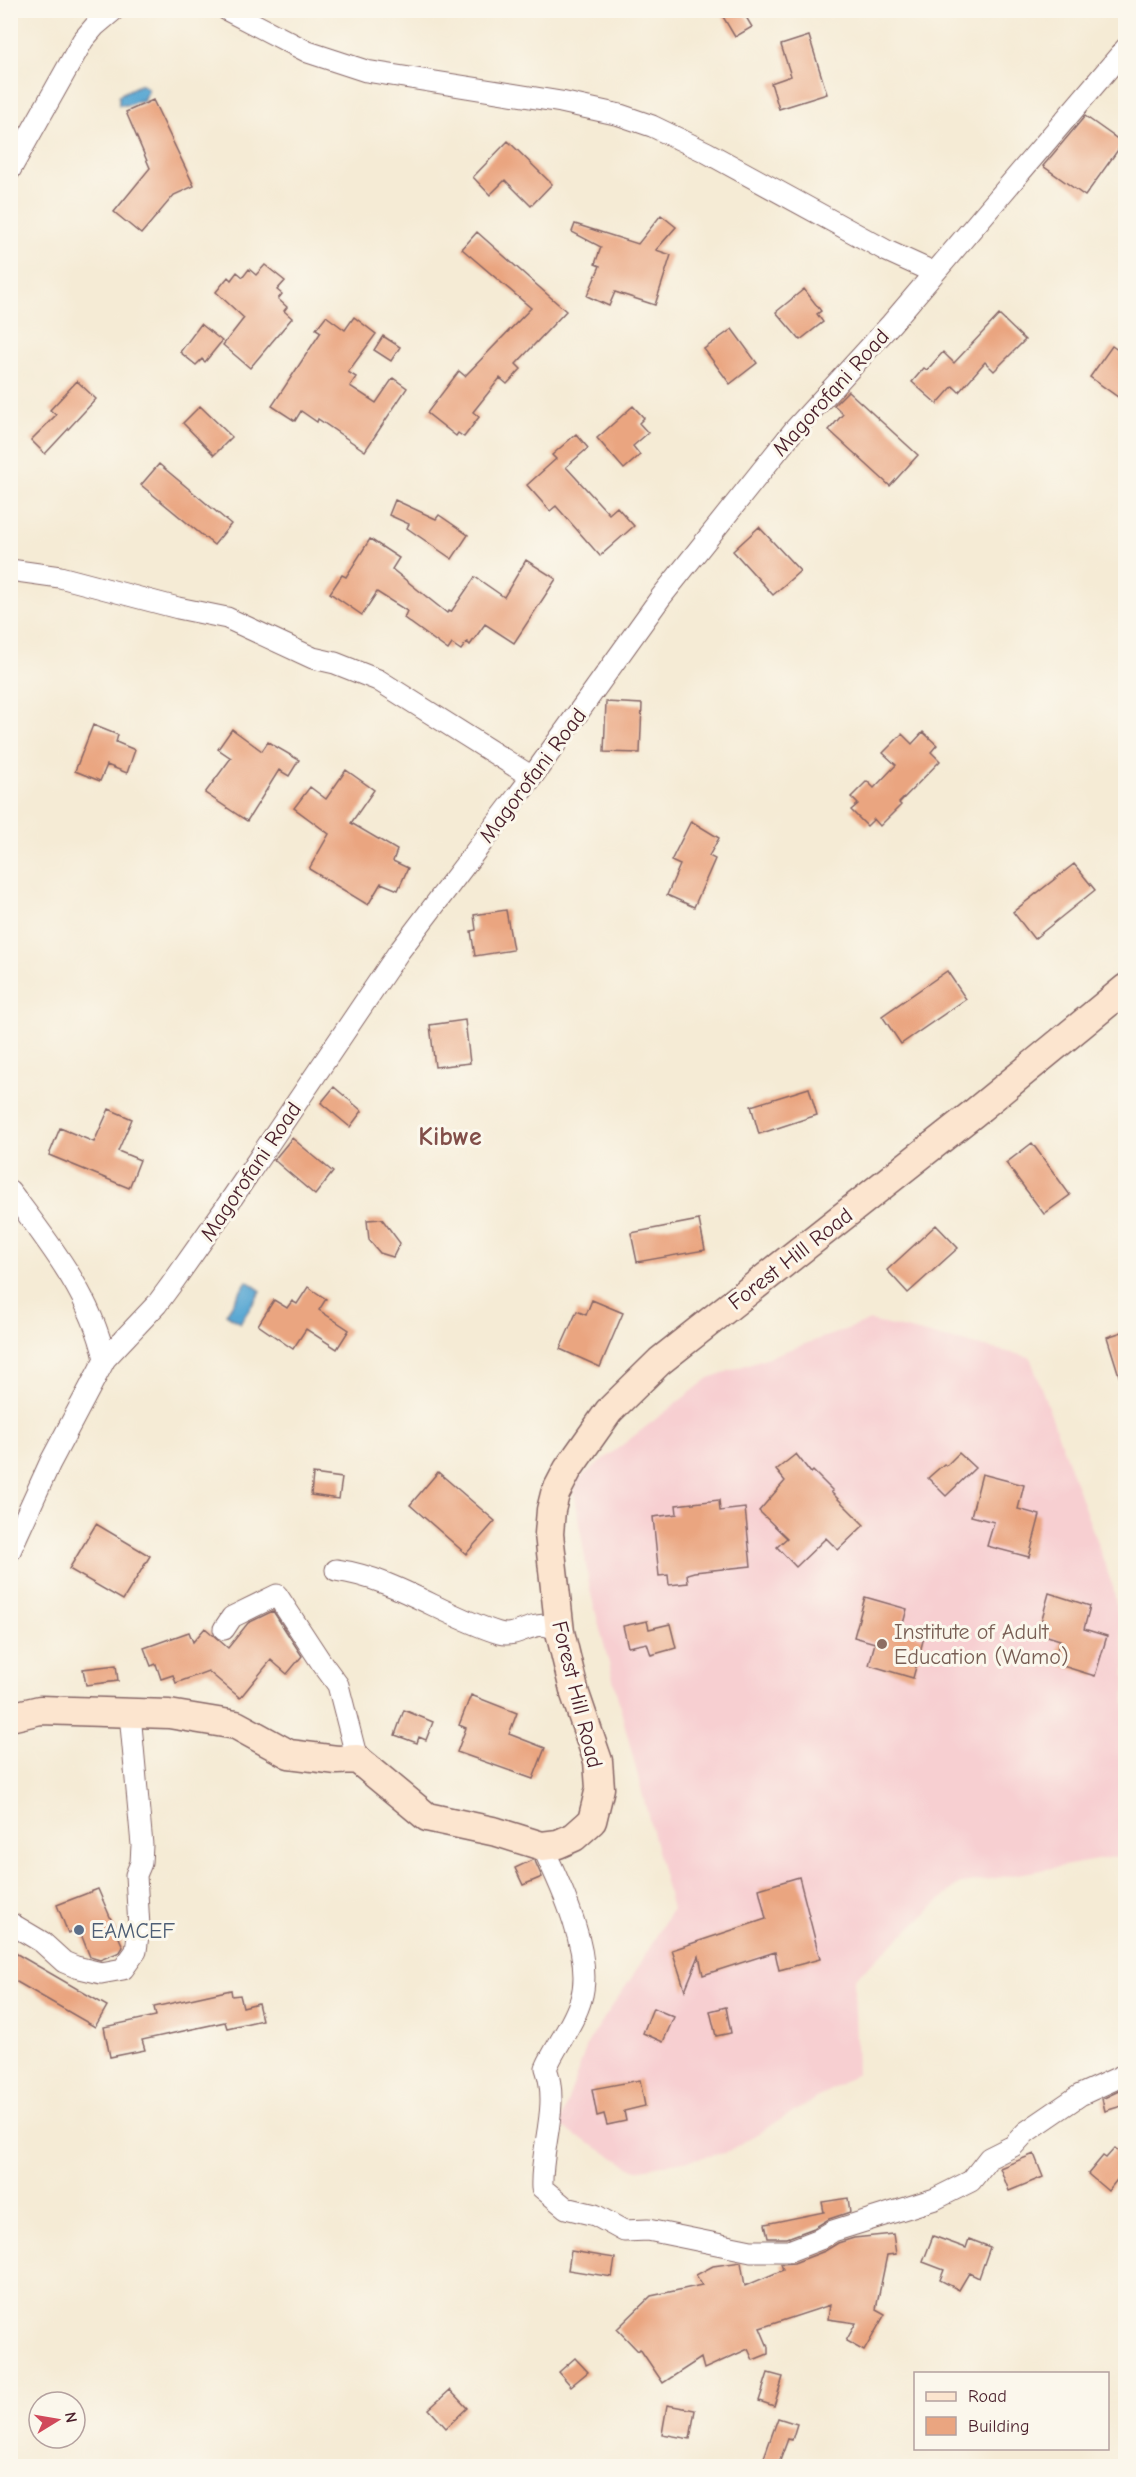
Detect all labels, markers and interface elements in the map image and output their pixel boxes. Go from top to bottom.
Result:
street label: Magorofani Road [767,324,895,462]
street label: Magorofani Road [474,703,592,848]
street label: Magorofani Road [195,1097,307,1246]
district label: Kibwe [418,1122,482,1152]
street label: Forest Hill Road [723,1202,858,1315]
street label: Forest Hill Road [546,1618,608,1770]
place label: Institute of Adult Education (Wamo) [894,1619,1069,1670]
marker: Institute of Adult Education (Wamo) [875,1637,889,1651]
place label: EAMCEF [91,1918,175,1944]
marker: EAMCEF [72,1923,86,1937]
legend [914,2372,1109,2450]
text: Road [968,2386,1007,2407]
north arrow [27,2390,87,2450]
text: N [61,2410,81,2424]
text: Building [968,2416,1030,2437]

